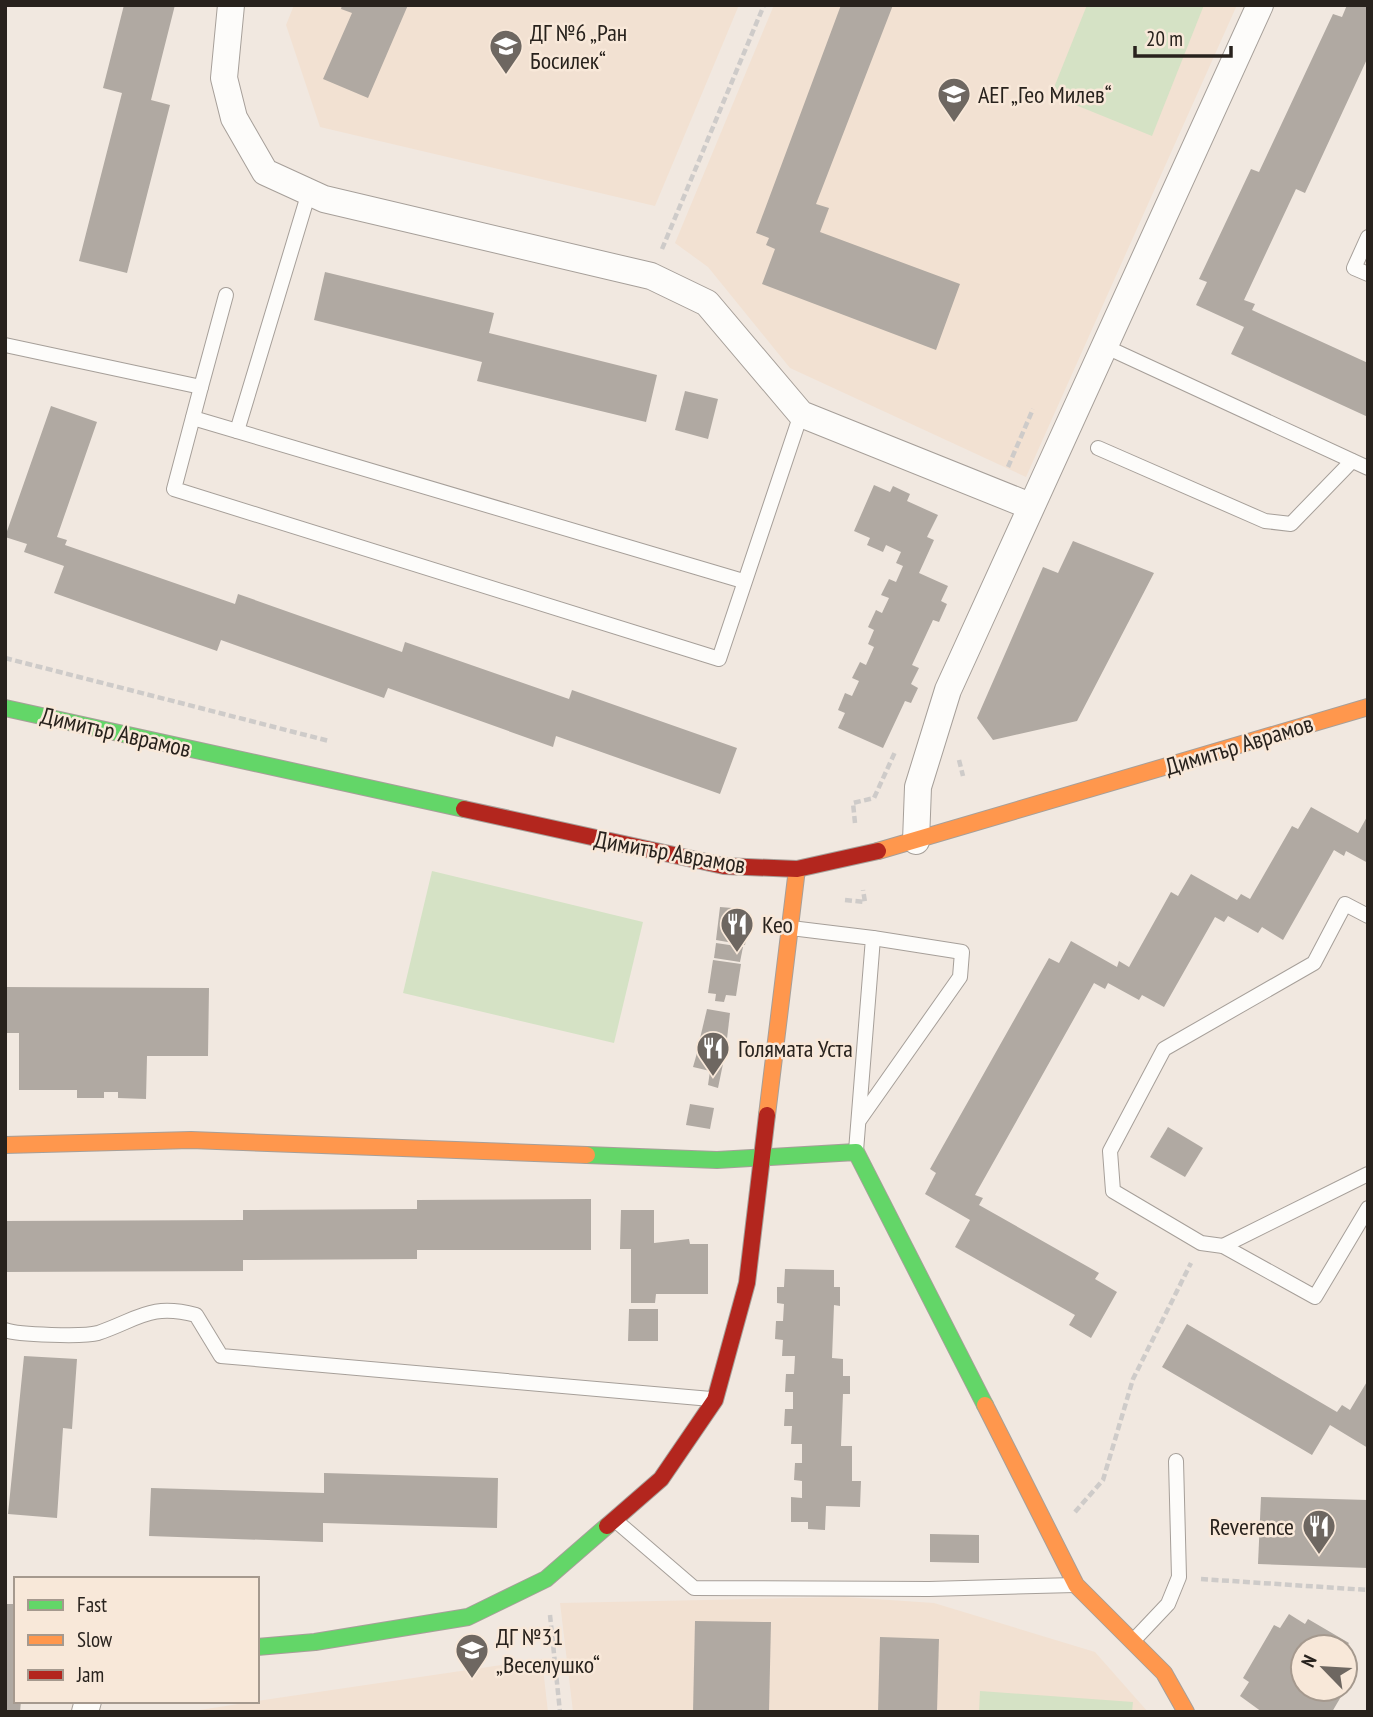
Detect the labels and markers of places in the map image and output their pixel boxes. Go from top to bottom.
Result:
place label: ДГ №6 „Ран Босилек“ [530,17,627,76]
school or university icon: ДГ №6 „Ран Босилек“ [487,27,525,76]
school or university icon: АЕГ „Гео Милев“ [935,75,973,124]
place label: АЕГ „Гео Милев“ [978,79,1112,110]
restaurant icon: Keo [718,905,756,954]
place label: Keo [762,909,793,940]
restaurant icon: Голямата Уста [694,1029,732,1078]
place label: Голямата Уста [738,1033,853,1064]
restaurant icon: Reverence [1300,1507,1338,1556]
place label: Reverence [1210,1511,1294,1542]
place label: ДГ №31 „Веселушко“ [496,1621,600,1680]
school or university icon: ДГ №31 „Веселушко“ [453,1631,491,1680]

